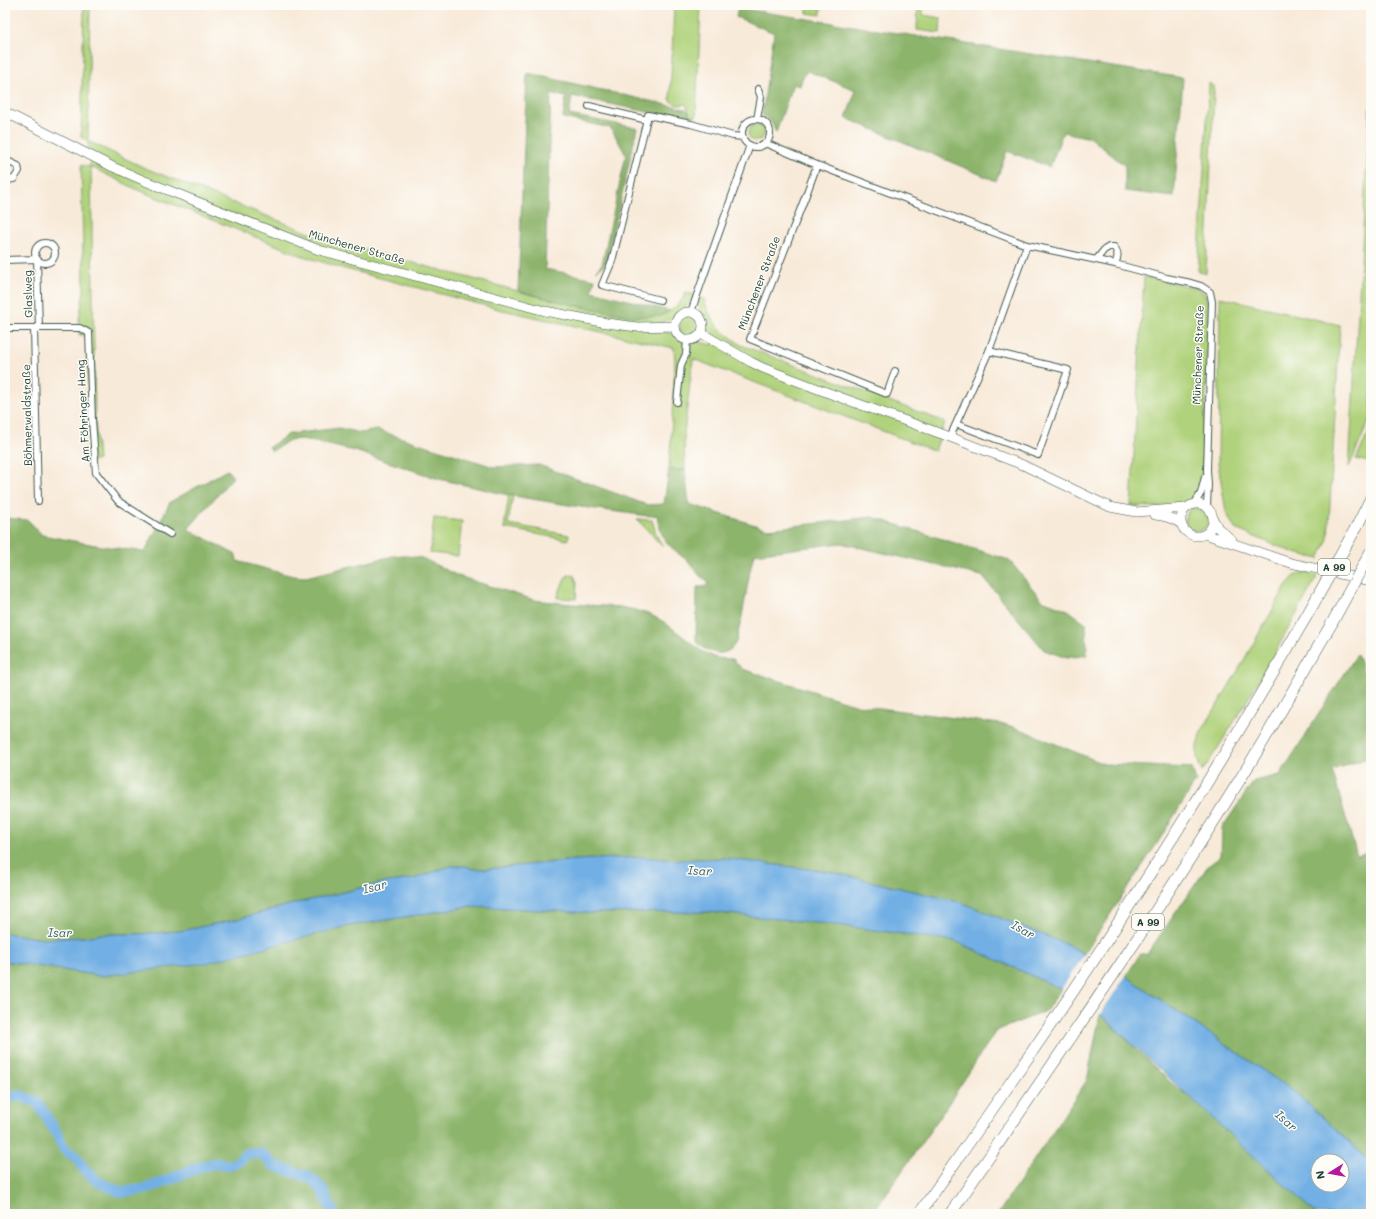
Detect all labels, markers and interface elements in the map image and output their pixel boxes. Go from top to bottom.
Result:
street label: Münchener Straße [307,226,407,267]
street label: Münchener Straße [734,234,783,332]
street label: Glaslweg [20,270,35,318]
street label: Münchener Straße [1188,305,1207,405]
street label: Am Föhringer Hang [72,359,93,463]
street label: Böhmerwaldstraße [18,364,35,466]
road number: A 99 [1318,559,1350,575]
water label: Isar [687,861,713,879]
water label: Isar [361,875,389,897]
road number: A 99 [1132,914,1164,930]
water label: Isar [1009,916,1038,942]
water label: Isar [48,924,72,940]
water label: Isar [1272,1106,1301,1134]
north arrow [1310,1153,1350,1193]
text: N [1312,1169,1328,1181]

